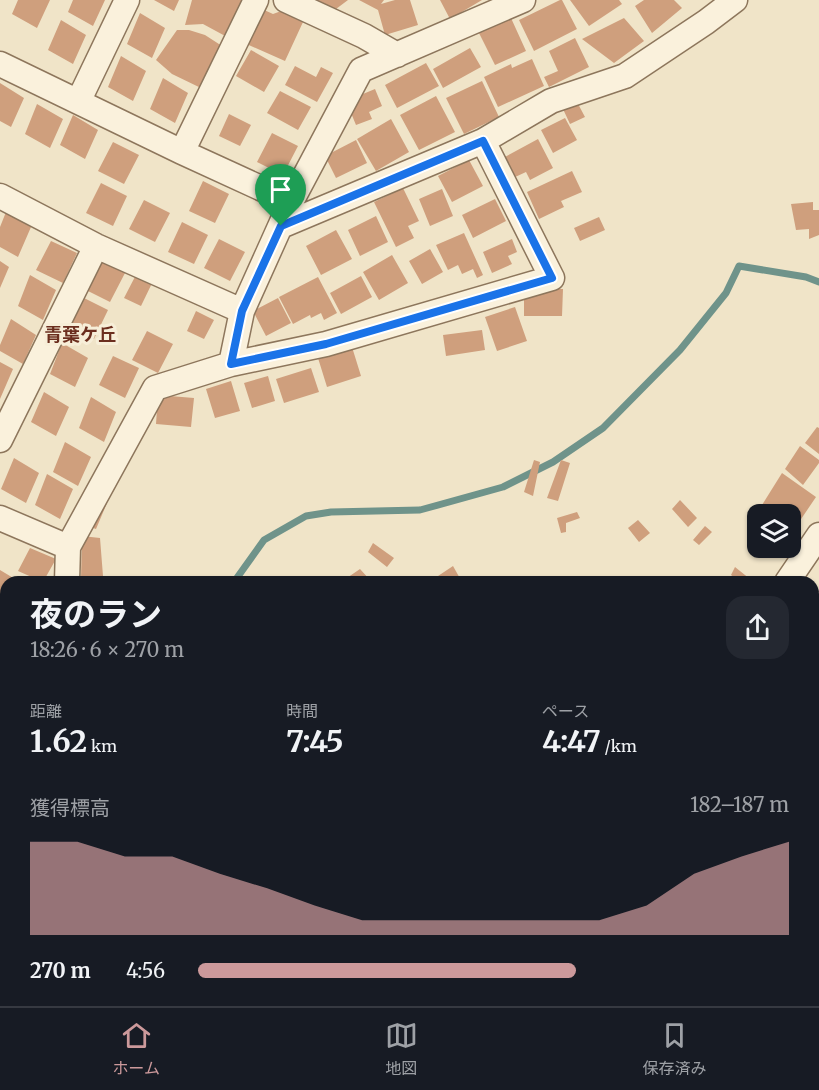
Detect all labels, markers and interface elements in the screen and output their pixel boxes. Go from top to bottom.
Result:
pin [255,164,306,226]
icon: arrive [264,173,297,206]
district label: 青葉ケ丘 [44,323,116,346]
map controls [747,504,801,558]
button: layers [747,504,801,558]
text: 夜のラン [30,594,162,635]
button: share [726,596,789,659]
text: 18:26 · 6 × 270 m [30,637,184,662]
text: 距離 [30,701,62,721]
text: 時間 [286,701,318,721]
text: ペース [542,701,589,721]
text: 1.62 [30,722,87,760]
text: 7:45 [286,722,344,760]
text: 4:47 [542,722,601,760]
text: km [87,736,117,756]
text: /km [601,736,637,756]
text: 182–187 m [690,792,789,817]
text: 獲得標高 [30,795,110,820]
text: 270 m [30,958,91,983]
text: 4:56 [126,958,165,983]
tab: ホーム [112,1019,160,1079]
tab: 地図 [385,1019,418,1079]
tab: 保存済み [643,1019,707,1079]

